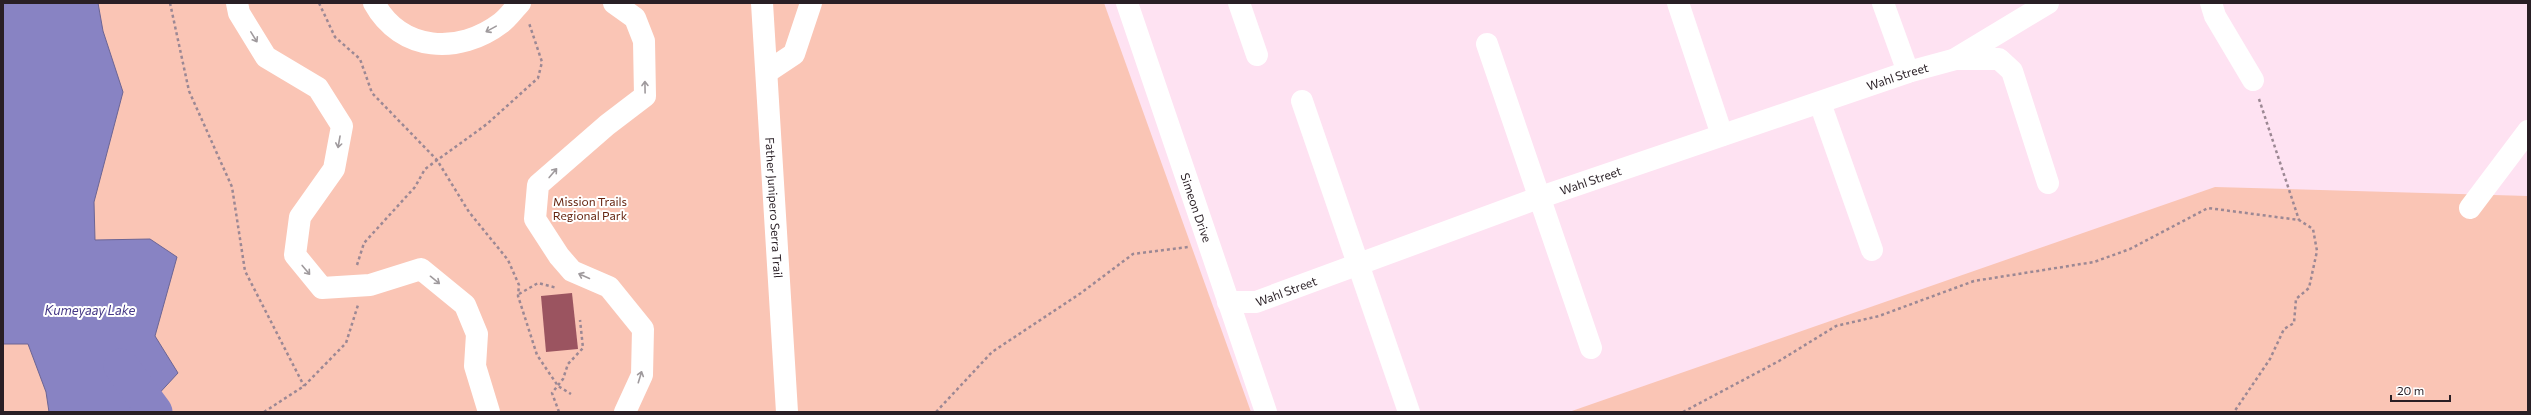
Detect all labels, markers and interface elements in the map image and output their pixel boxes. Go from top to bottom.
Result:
one-way arrow [486,25,498,33]
one-way arrow [250,32,258,43]
street label: Wahl Street [1865,60,1930,93]
one-way arrow [641,81,649,94]
one-way arrow [335,135,343,148]
street label: Father Junipero Serra Trail [763,137,786,279]
street label: Wahl Street [1558,163,1623,197]
one-way arrow [548,168,557,178]
street label: Simeon Drive [1178,171,1215,244]
park label: Mission Trails Regional Park [553,194,628,222]
one-way arrow [302,264,311,275]
one-way arrow [578,272,590,279]
street label: Wahl Street [1254,273,1319,309]
one-way arrow [430,275,440,284]
water label: Kumeyaay Lake [45,302,136,318]
one-way arrow [637,370,644,383]
scale bar [2391,377,2450,403]
text: 20 m [2397,383,2424,397]

